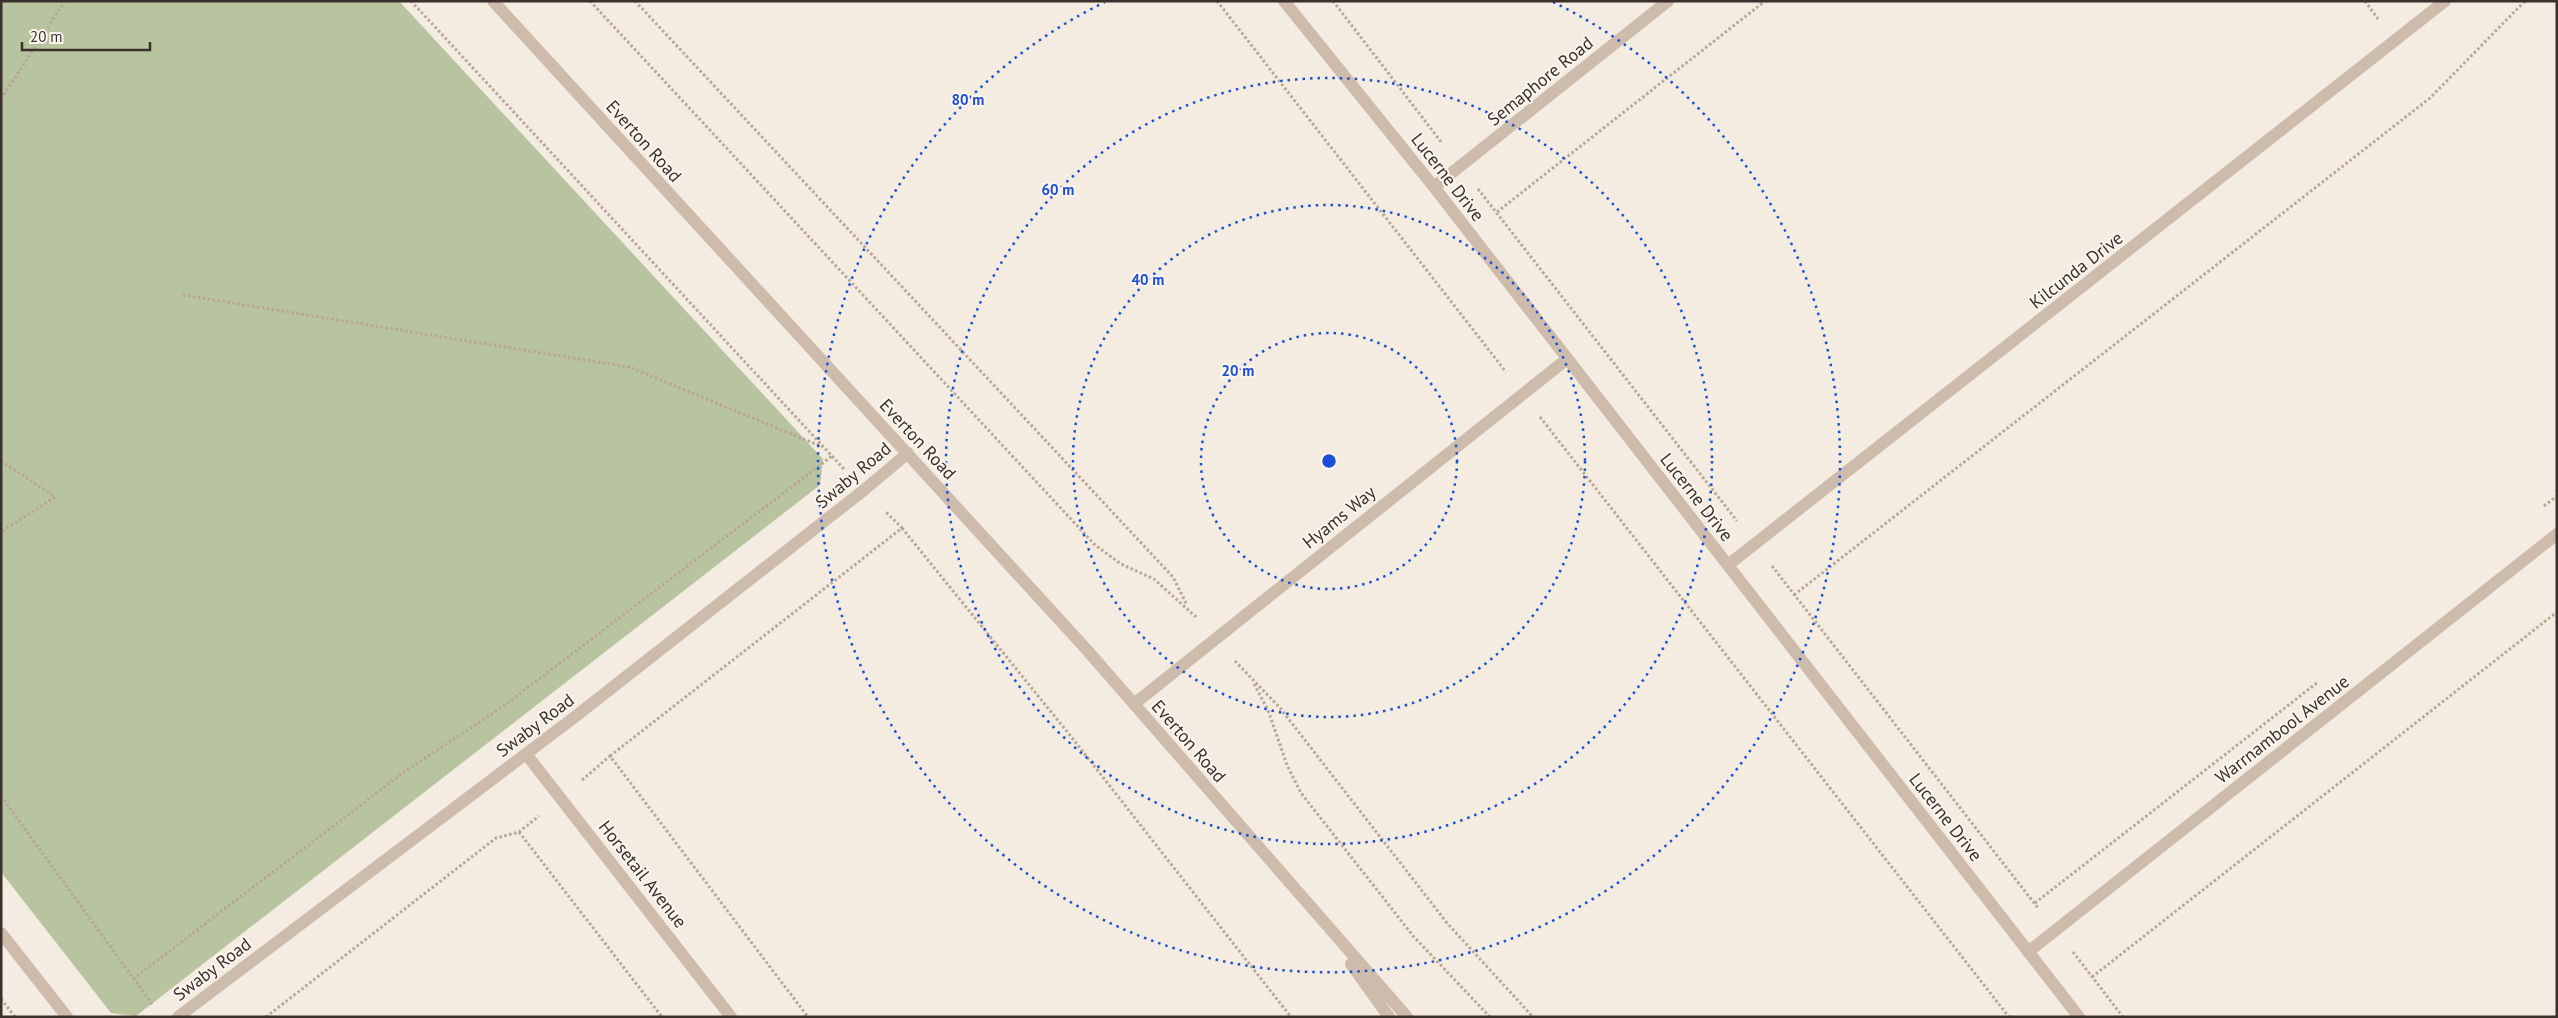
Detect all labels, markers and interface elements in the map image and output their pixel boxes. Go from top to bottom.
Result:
scale bar [22,20,150,52]
text: 20 m [30,27,63,46]
street label: Semaphore Road [1482,31,1598,131]
text: 80 m [952,90,984,109]
street label: Everton Road [601,95,687,187]
street label: Lucerne Drive [1406,128,1490,226]
text: 60 m [1042,180,1074,199]
street label: Kilcunda Drive [2025,226,2127,314]
text: 40 m [1132,270,1164,289]
text: 20 m [1222,361,1254,380]
street label: Everton Road [875,394,961,484]
street label: Swaby Road [810,437,896,513]
street label: Lucerne Drive [1655,448,1739,546]
centre of rings [1320,452,1338,470]
street label: Hyams Way [1298,480,1381,553]
street label: Warrnambool Avenue [2211,670,2353,788]
street label: Swaby Road [491,688,579,762]
street label: Everton Road [1147,695,1231,787]
street label: Lucerne Drive [1904,768,1988,866]
street label: Horsetail Avenue [594,816,692,932]
street label: Swaby Road [168,932,256,1006]

